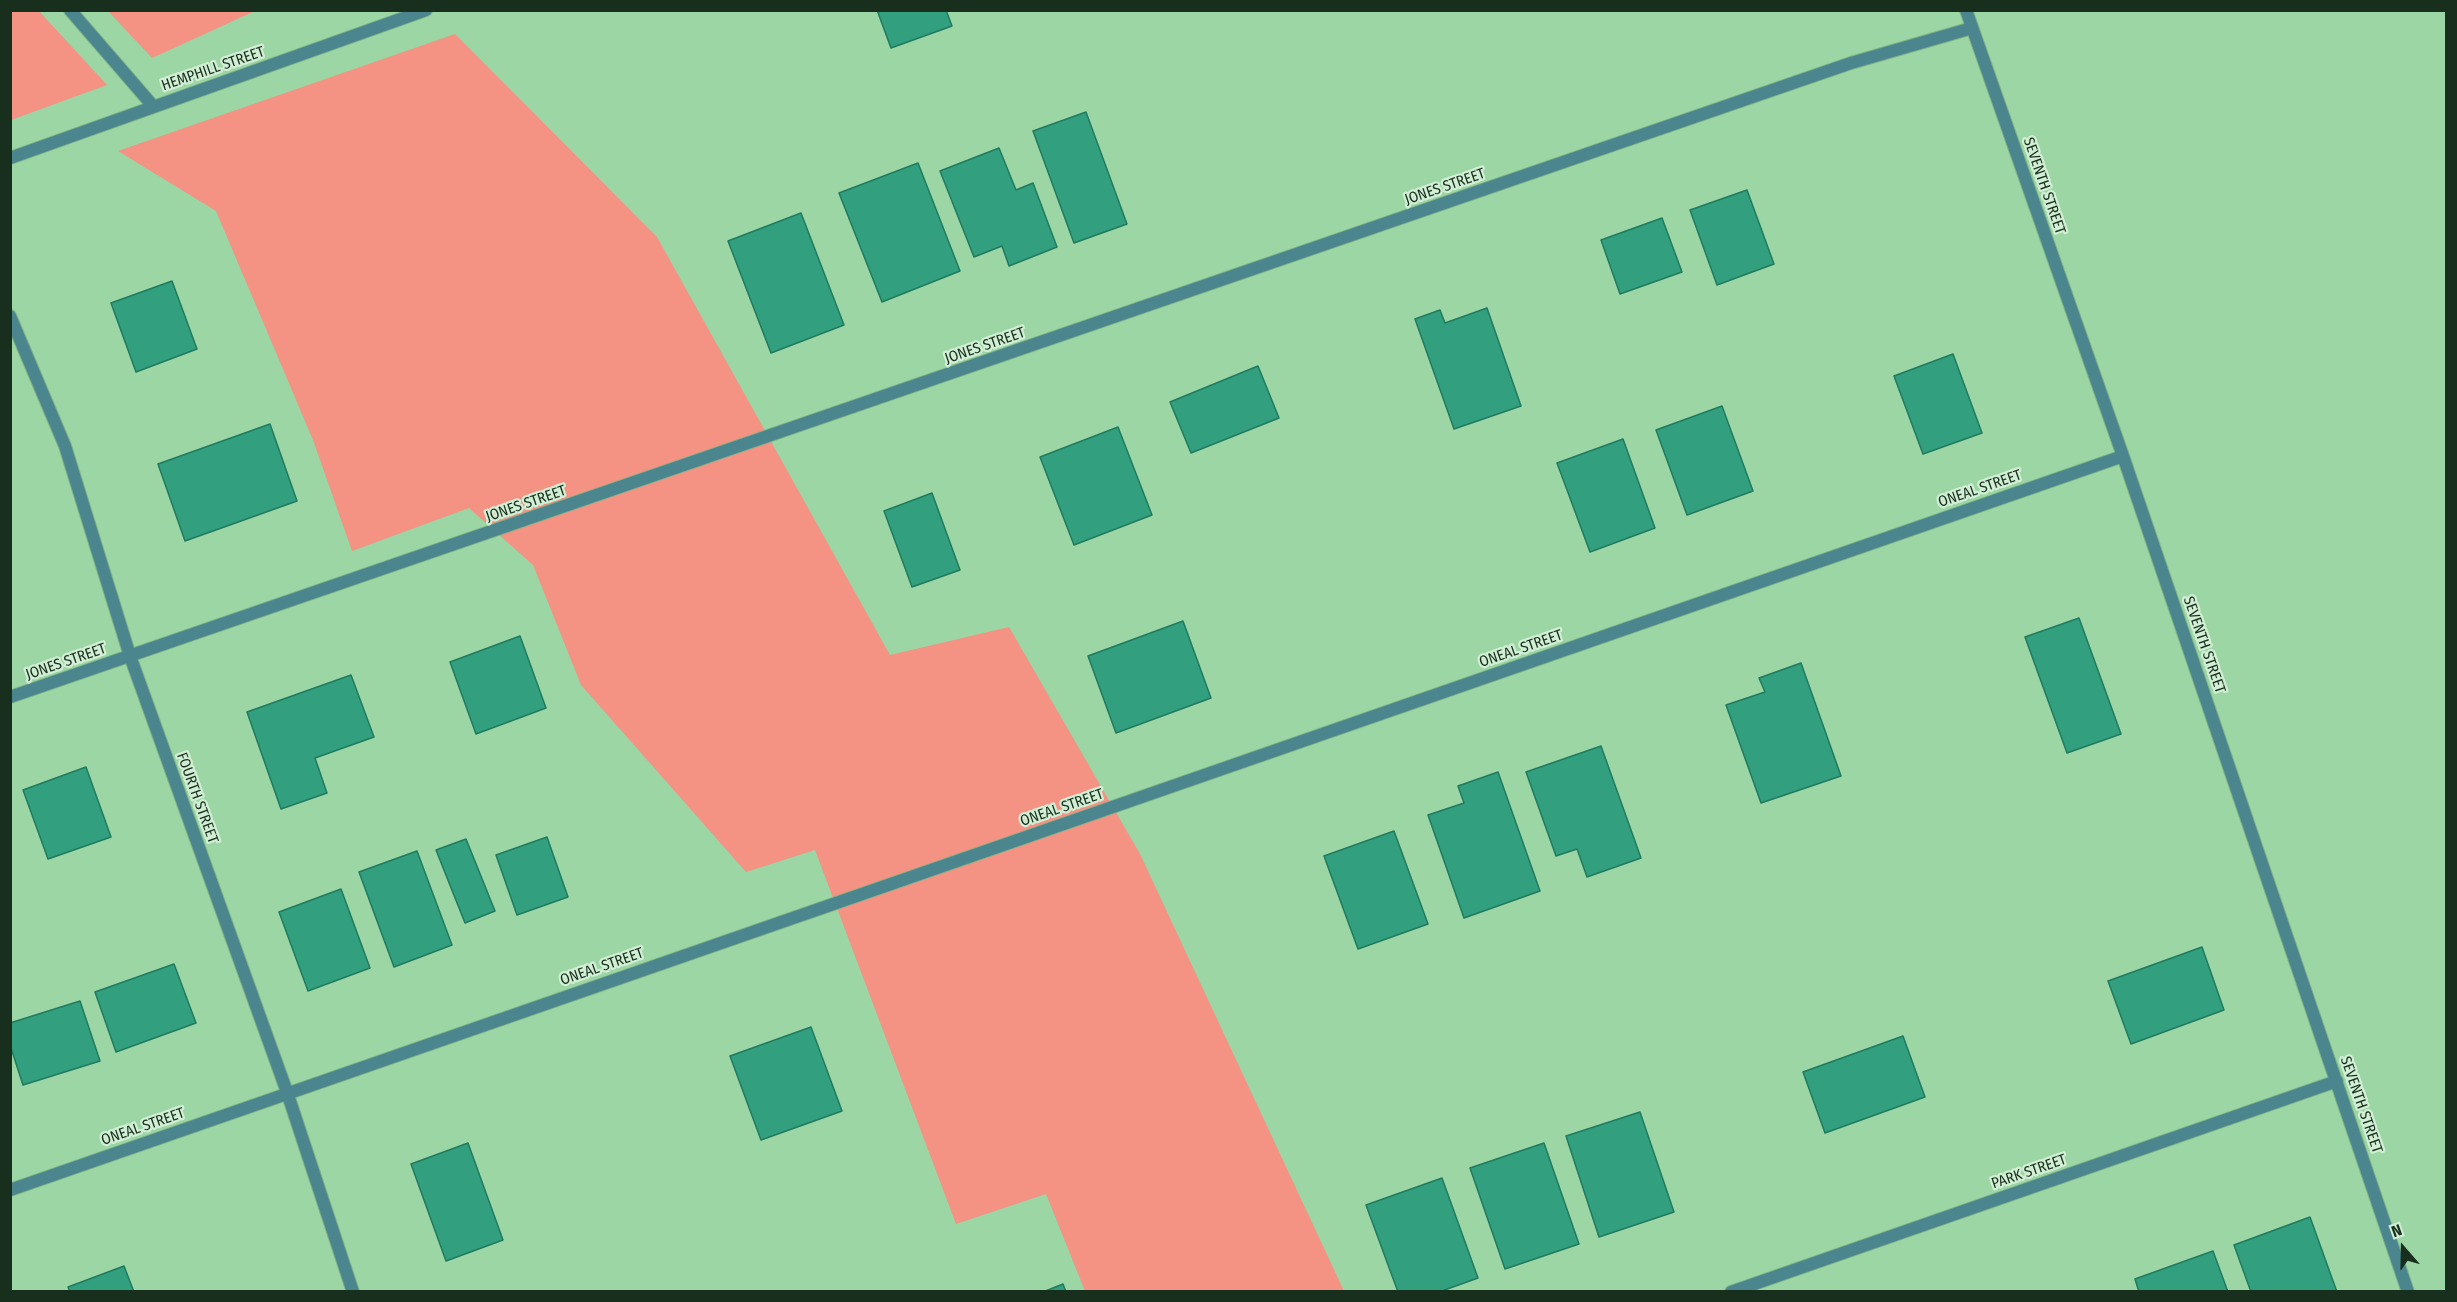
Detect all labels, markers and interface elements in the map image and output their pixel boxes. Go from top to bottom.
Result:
street label: HEMPHILL STREET [159,43,267,95]
street label: SEVENTH STREET [2019,135,2069,237]
street label: JONES STREET [1402,165,1488,209]
street label: JONES STREET [942,324,1028,368]
street label: ONEAL STREET [1936,466,2024,512]
street label: JONES STREET [483,482,569,526]
street label: SEVENTH STREET [2179,594,2229,696]
street label: ONEAL STREET [1477,626,1565,672]
street label: JONES STREET [23,640,109,684]
street label: FOURTH STREET [172,750,222,846]
street label: ONEAL STREET [1018,785,1106,831]
street label: ONEAL STREET [558,944,646,990]
street label: SEVENTH STREET [2336,1054,2386,1156]
street label: ONEAL STREET [99,1104,187,1150]
street label: PARK STREET [1989,1151,2069,1193]
north arrow [2373,1218,2433,1278]
text: N [2389,1220,2404,1241]

